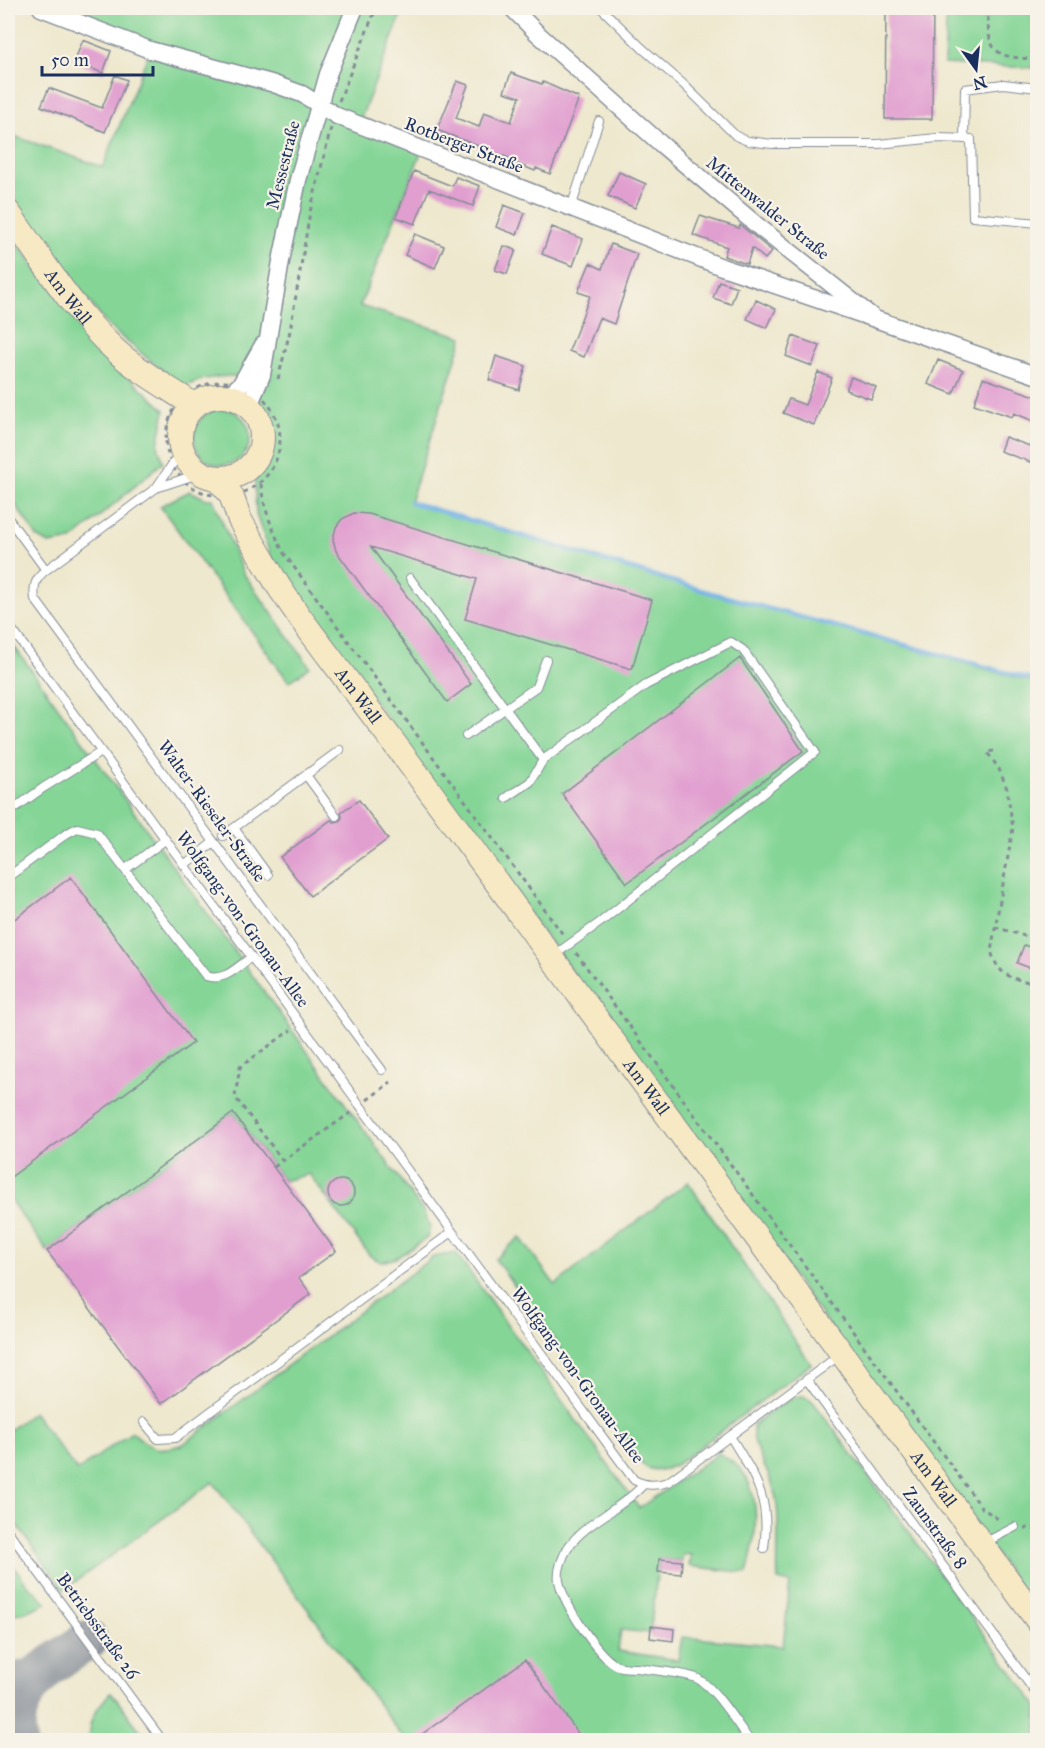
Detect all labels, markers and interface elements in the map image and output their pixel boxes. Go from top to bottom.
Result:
scale bar [42,39,153,77]
north arrow [946,39,1006,99]
text: 50 m [51,49,89,71]
text: N [970,72,989,94]
street label: Rotberger Straße [401,112,527,179]
street label: Messestraße [261,118,305,212]
street label: Mittenwalder Straße [702,151,834,265]
street label: Am Wall [39,264,97,329]
street label: Am Wall [330,662,387,728]
street label: Walter-Rieseler-Straße [153,736,271,886]
street label: Wolfgang-von-Gronau-Allee [171,826,314,1012]
street label: Am Wall [618,1053,675,1120]
street label: Wolfgang-von-Gronau-Allee [506,1282,649,1468]
street label: Am Wall [905,1445,962,1512]
street label: Zaunstraße 8 [898,1483,972,1573]
street label: Betriebsstraße 26 [52,1568,144,1684]

